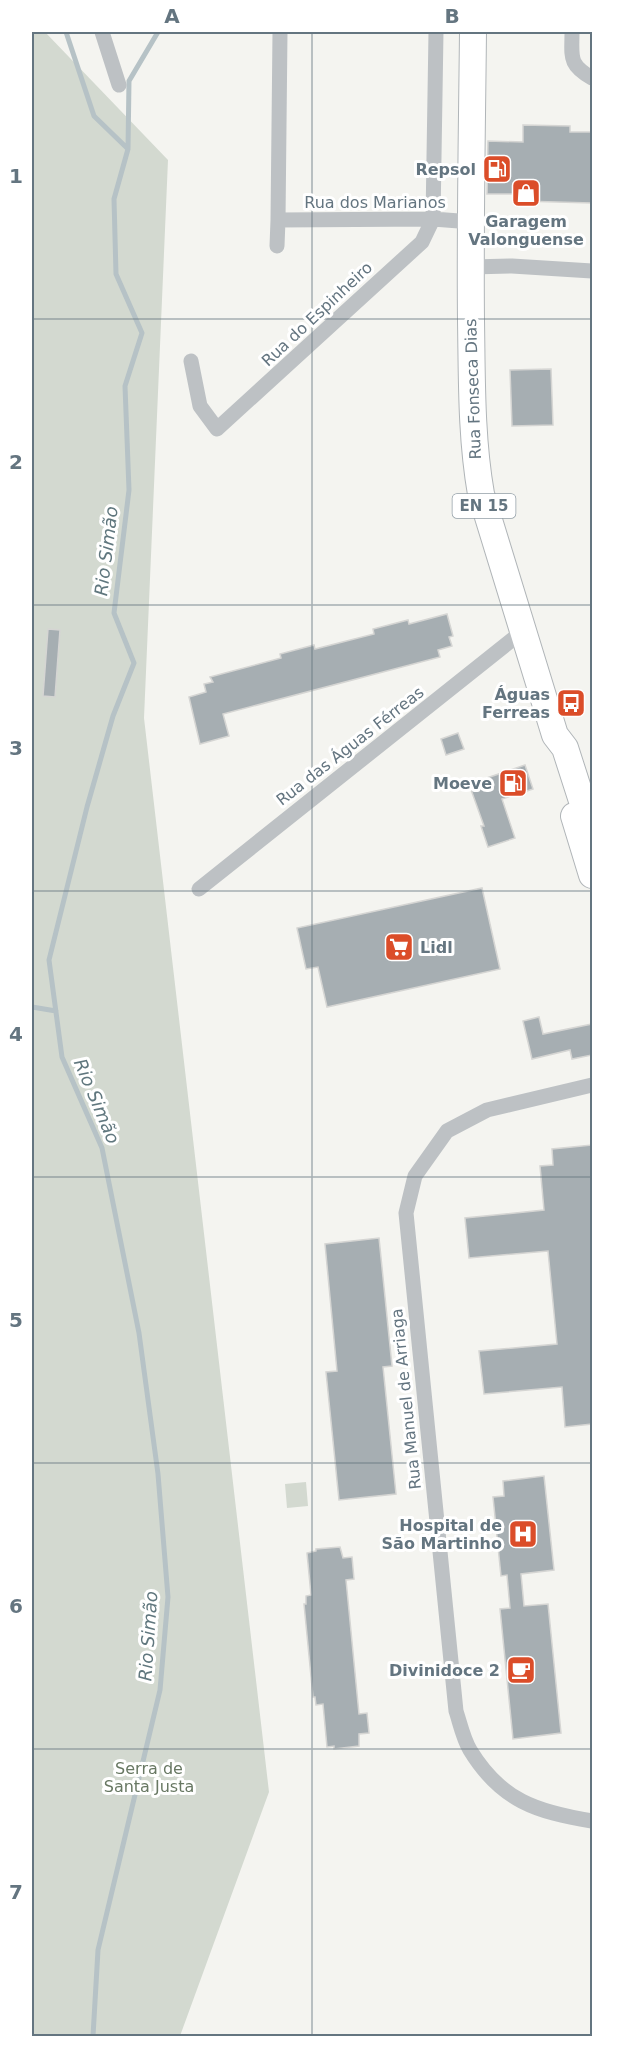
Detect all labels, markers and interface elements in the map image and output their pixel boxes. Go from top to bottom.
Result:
text: A [164,4,180,28]
text: B [444,4,460,28]
fuel station icon: Repsol [481,153,513,185]
place label: Repsol [415,160,476,179]
text: 1 [9,164,23,188]
shop icon: Garagem Valonguense [510,177,542,209]
street label: Rua dos Marianos [304,193,446,212]
place label: Garagem Valonguense [468,212,584,249]
street label: Rua do Espinheiro [258,258,376,370]
street label: Rua Fonseca Dias [461,318,485,460]
text: 2 [9,450,23,474]
road number: EN 15 [452,494,516,518]
water label: Rio Simão [90,505,122,597]
street label: Rua das Águas Férreas [272,682,428,810]
place label: Águas Ferreas [482,685,550,722]
bus stop icon: Águas Ferreas [555,687,587,719]
text: 3 [9,736,23,760]
fuel station icon: Moeve [497,767,529,799]
place label: Moeve [433,774,492,793]
supermarket icon: Lidl [383,931,415,963]
place label: Lidl [420,938,453,957]
text: 4 [9,1022,23,1046]
water label: Rio Simão [70,1055,124,1147]
text: 5 [9,1308,23,1332]
street label: Rua Manuel de Arriaga [387,1308,425,1490]
place label: Hospital de São Martinho [382,1516,502,1553]
hospital icon: Hospital de São Martinho [507,1518,539,1550]
water label: Rio Simão [134,1590,162,1682]
text: 6 [9,1594,23,1618]
cafe icon: Divinidoce 2 [505,1654,537,1686]
place label: Divinidoce 2 [389,1661,500,1680]
park label: Serra de Santa Justa [104,1759,194,1796]
text: 7 [9,1880,23,1904]

